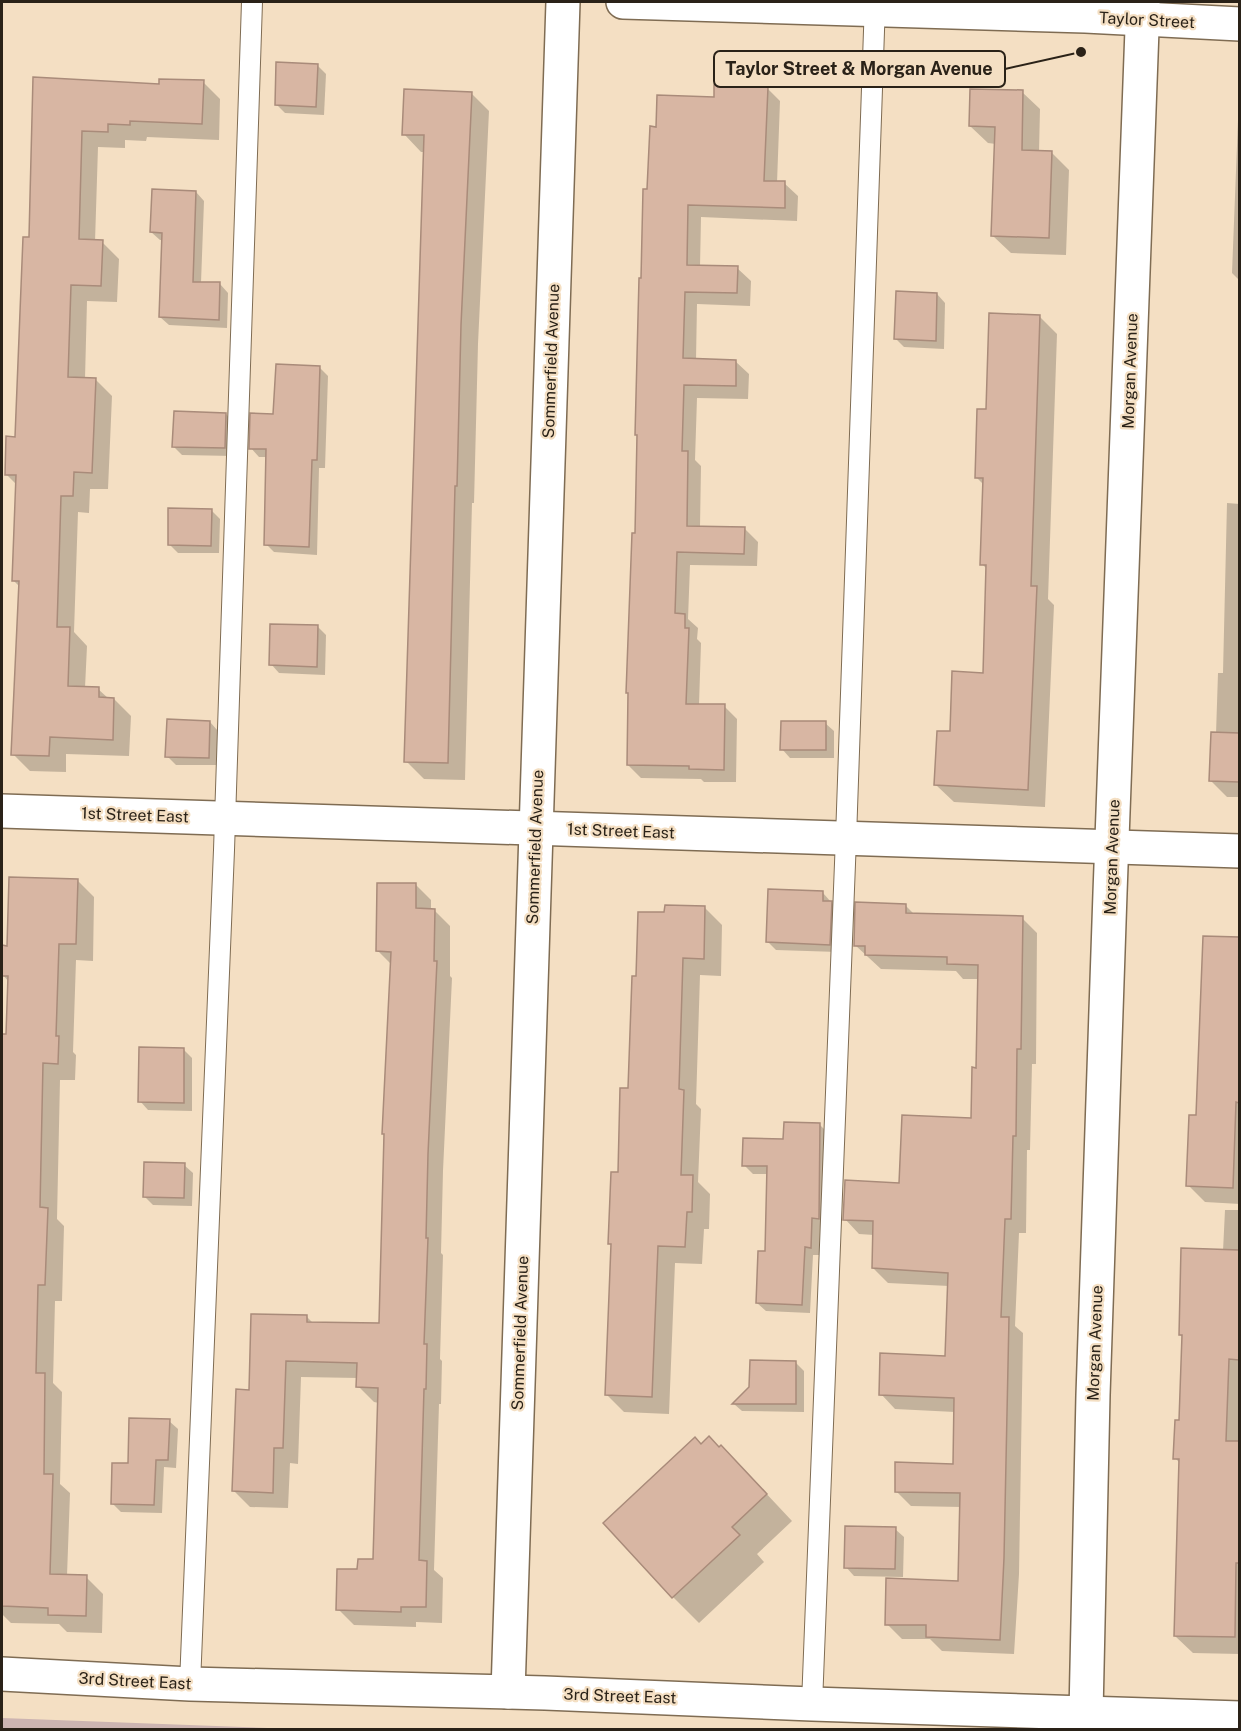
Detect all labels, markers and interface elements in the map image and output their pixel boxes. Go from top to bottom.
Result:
street label: Taylor Street [1099,8,1195,32]
callout: Taylor Street & Morgan Avenue [714,51,1005,87]
text: Taylor Street & Morgan Avenue [725,58,993,79]
street label: Sommerfield Avenue [539,283,563,439]
street label: Morgan Avenue [1118,313,1142,429]
street label: Sommerfield Avenue [523,769,547,925]
street label: Morgan Avenue [1100,799,1124,915]
street label: 1st Street East [81,804,189,826]
street label: 1st Street East [567,820,675,842]
street label: Sommerfield Avenue [508,1255,532,1411]
street label: Morgan Avenue [1083,1285,1107,1401]
street label: 3rd Street East [78,1669,192,1693]
street label: 3rd Street East [563,1685,677,1707]

